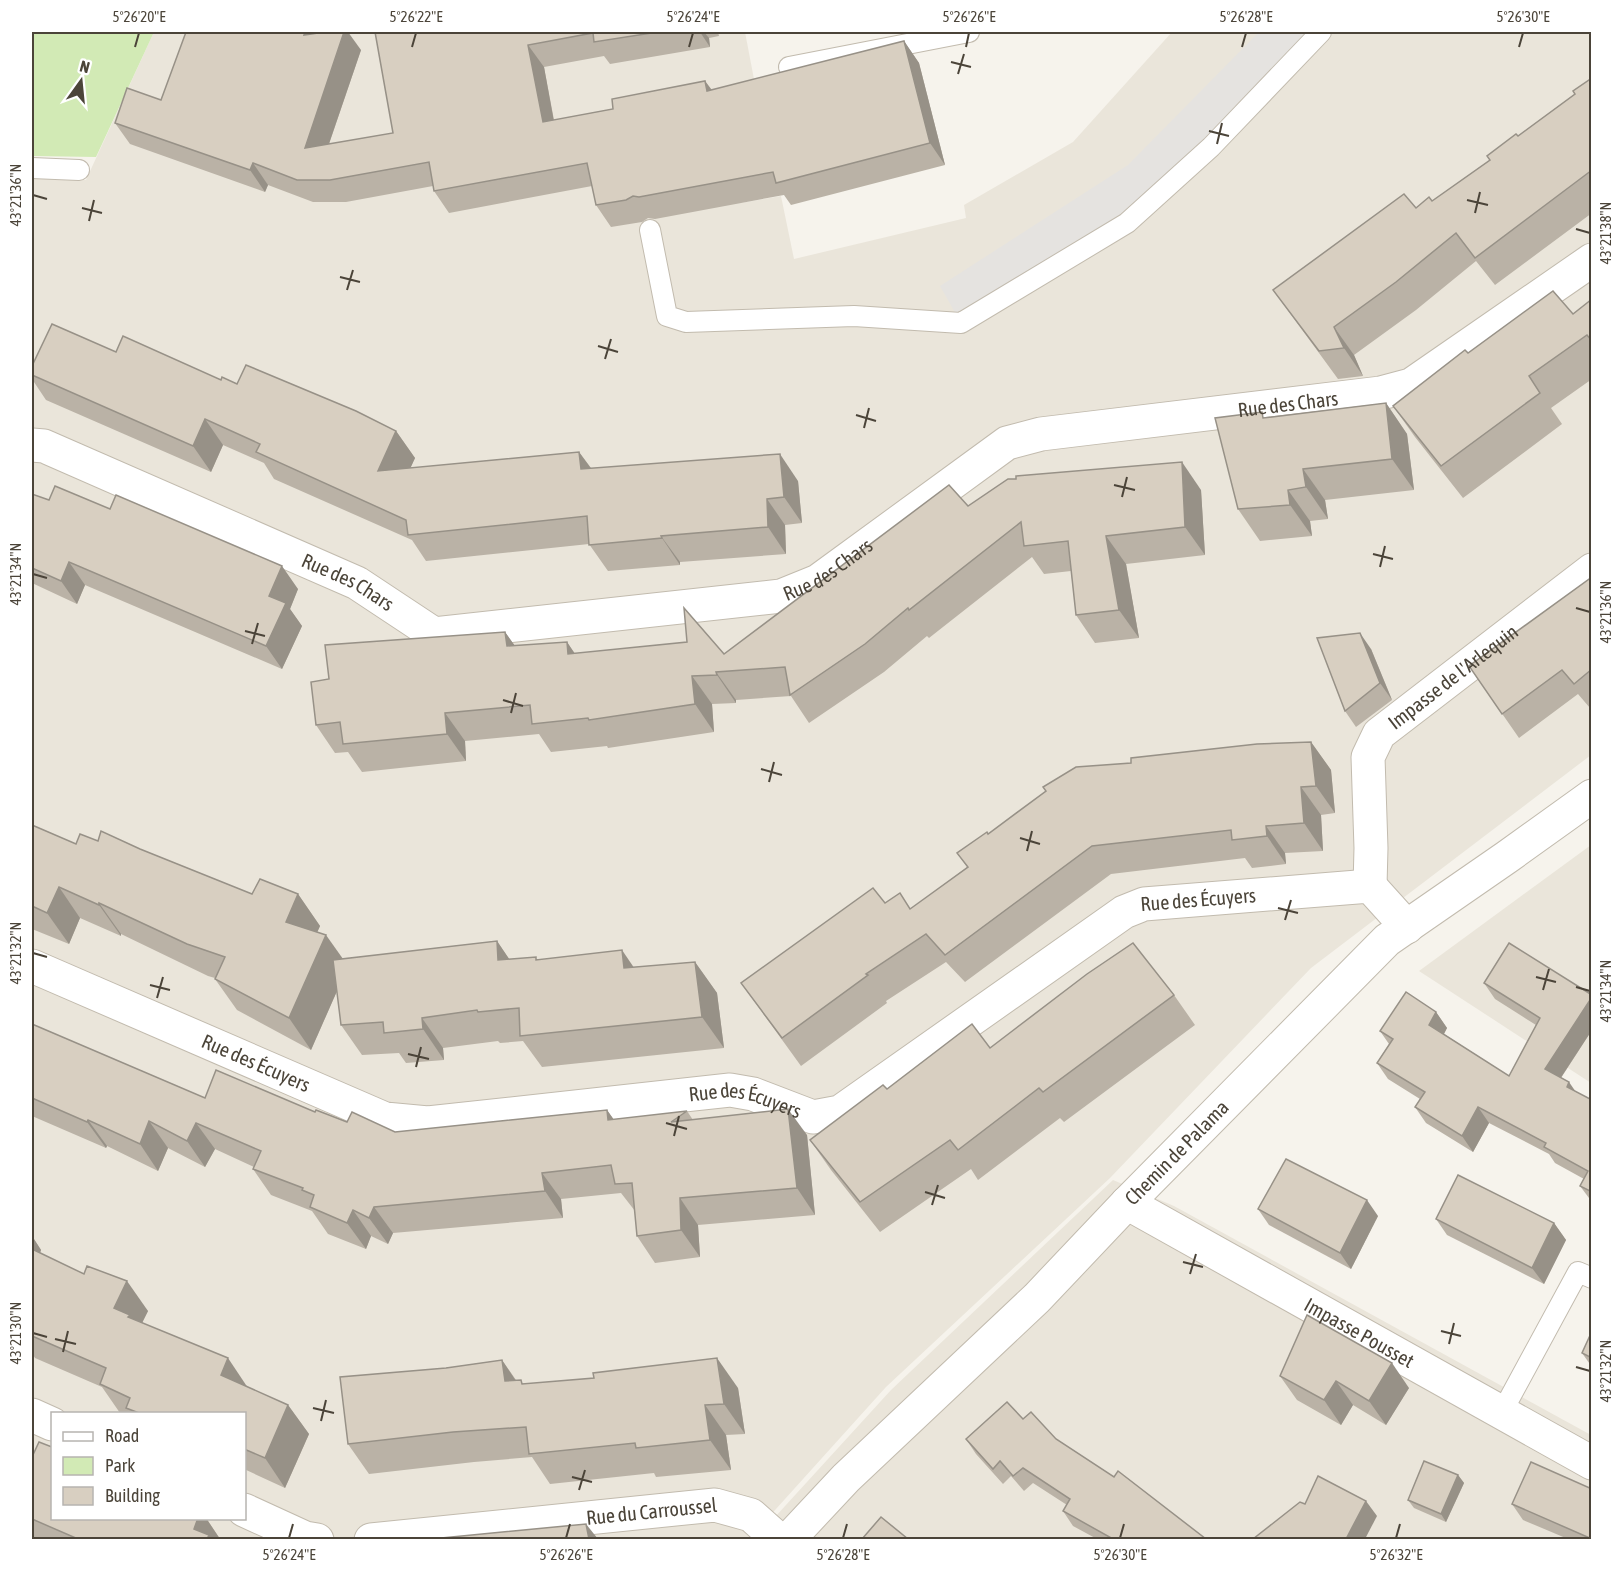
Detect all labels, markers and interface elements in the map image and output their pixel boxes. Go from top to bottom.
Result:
text: 5°26'20"E [112,8,166,25]
text: 5°26'22"E [389,8,443,25]
text: 5°26'24"E [666,8,720,25]
text: 5°26'26"E [942,8,996,25]
text: 5°26'28"E [1219,8,1273,25]
text: 5°26'30"E [1496,8,1550,25]
north arrow [51,51,111,111]
text: N [78,57,92,76]
text: 43°21'36"N [7,164,24,226]
text: 43°21'38"N [1597,202,1614,264]
street label: Rue des Chars [1236,386,1339,421]
street label: Rue des Chars [780,533,876,605]
text: 43°21'34"N [7,543,24,605]
street label: Rue des Chars [298,548,398,615]
text: 43°21'36"N [1597,581,1614,643]
street label: Impasse de l'Arlequin [1383,619,1522,734]
street label: Rue des Écuyers [1140,883,1257,915]
text: 43°21'32"N [7,922,24,984]
text: 43°21'34"N [1597,960,1614,1022]
street label: Rue des Écuyers [198,1029,314,1096]
street label: Rue des Écuyers [687,1078,805,1122]
street label: Chemin de Palama [1120,1095,1233,1209]
street label: Impasse Pousset [1301,1293,1418,1372]
text: 43°21'30"N [7,1302,24,1364]
text: 43°21'32"N [1597,1340,1614,1402]
legend [51,1412,246,1520]
text: Road [105,1425,139,1446]
text: Park [105,1455,135,1476]
text: Building [105,1485,160,1506]
street label: Rue du Carroussel [585,1493,719,1529]
text: 5°26'24"E [262,1546,316,1563]
text: 5°26'26"E [539,1546,593,1563]
text: 5°26'28"E [816,1546,870,1563]
text: 5°26'30"E [1093,1546,1147,1563]
text: 5°26'32"E [1369,1546,1423,1563]

